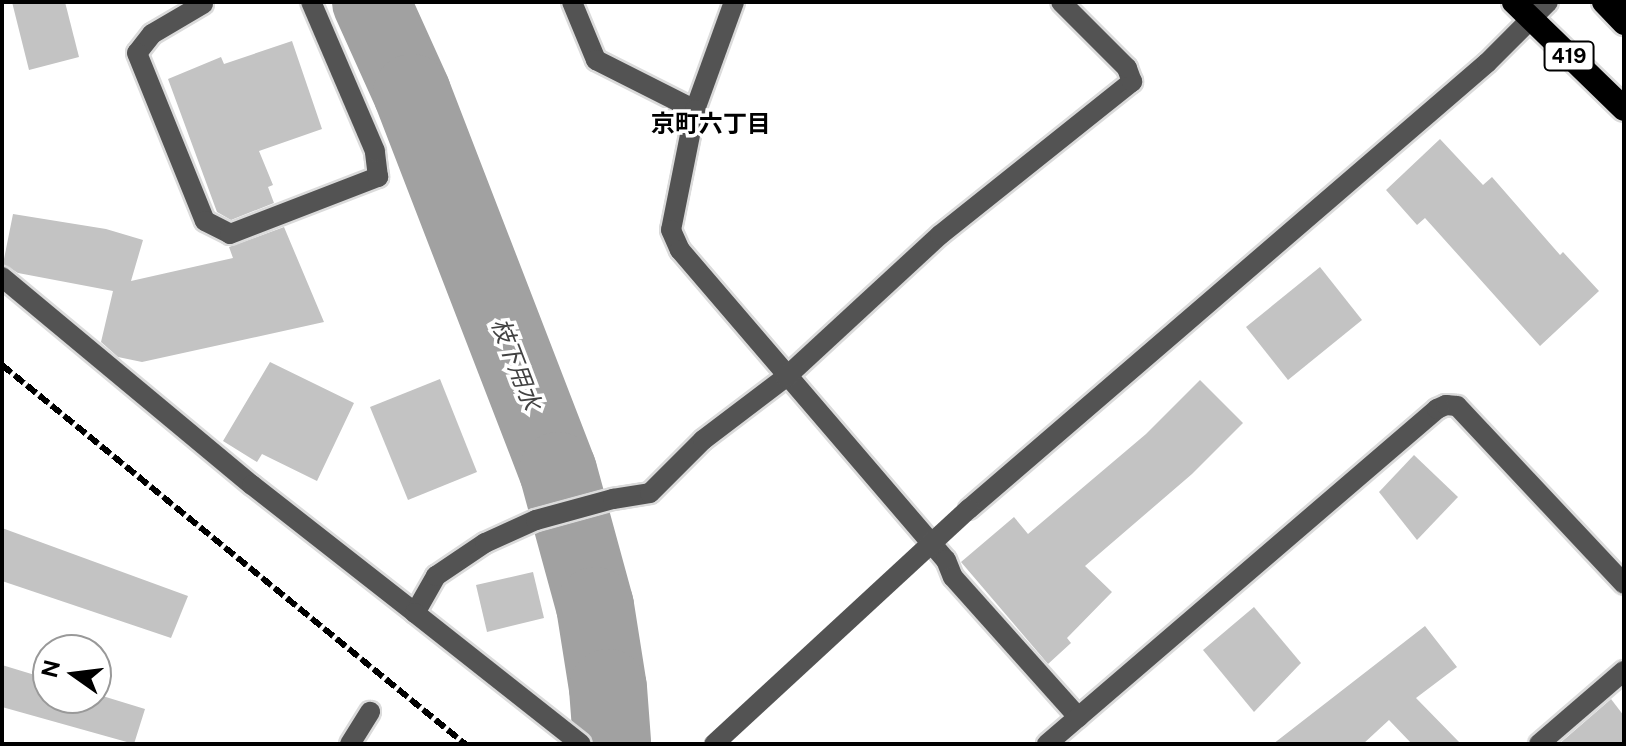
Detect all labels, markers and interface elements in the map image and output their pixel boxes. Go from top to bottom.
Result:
road number: 419 [1543,40,1595,72]
district label: 京町六丁目 [651,110,771,138]
water label: 枝下用水 [485,314,547,414]
north arrow [32,634,112,714]
text: N [36,657,65,680]

